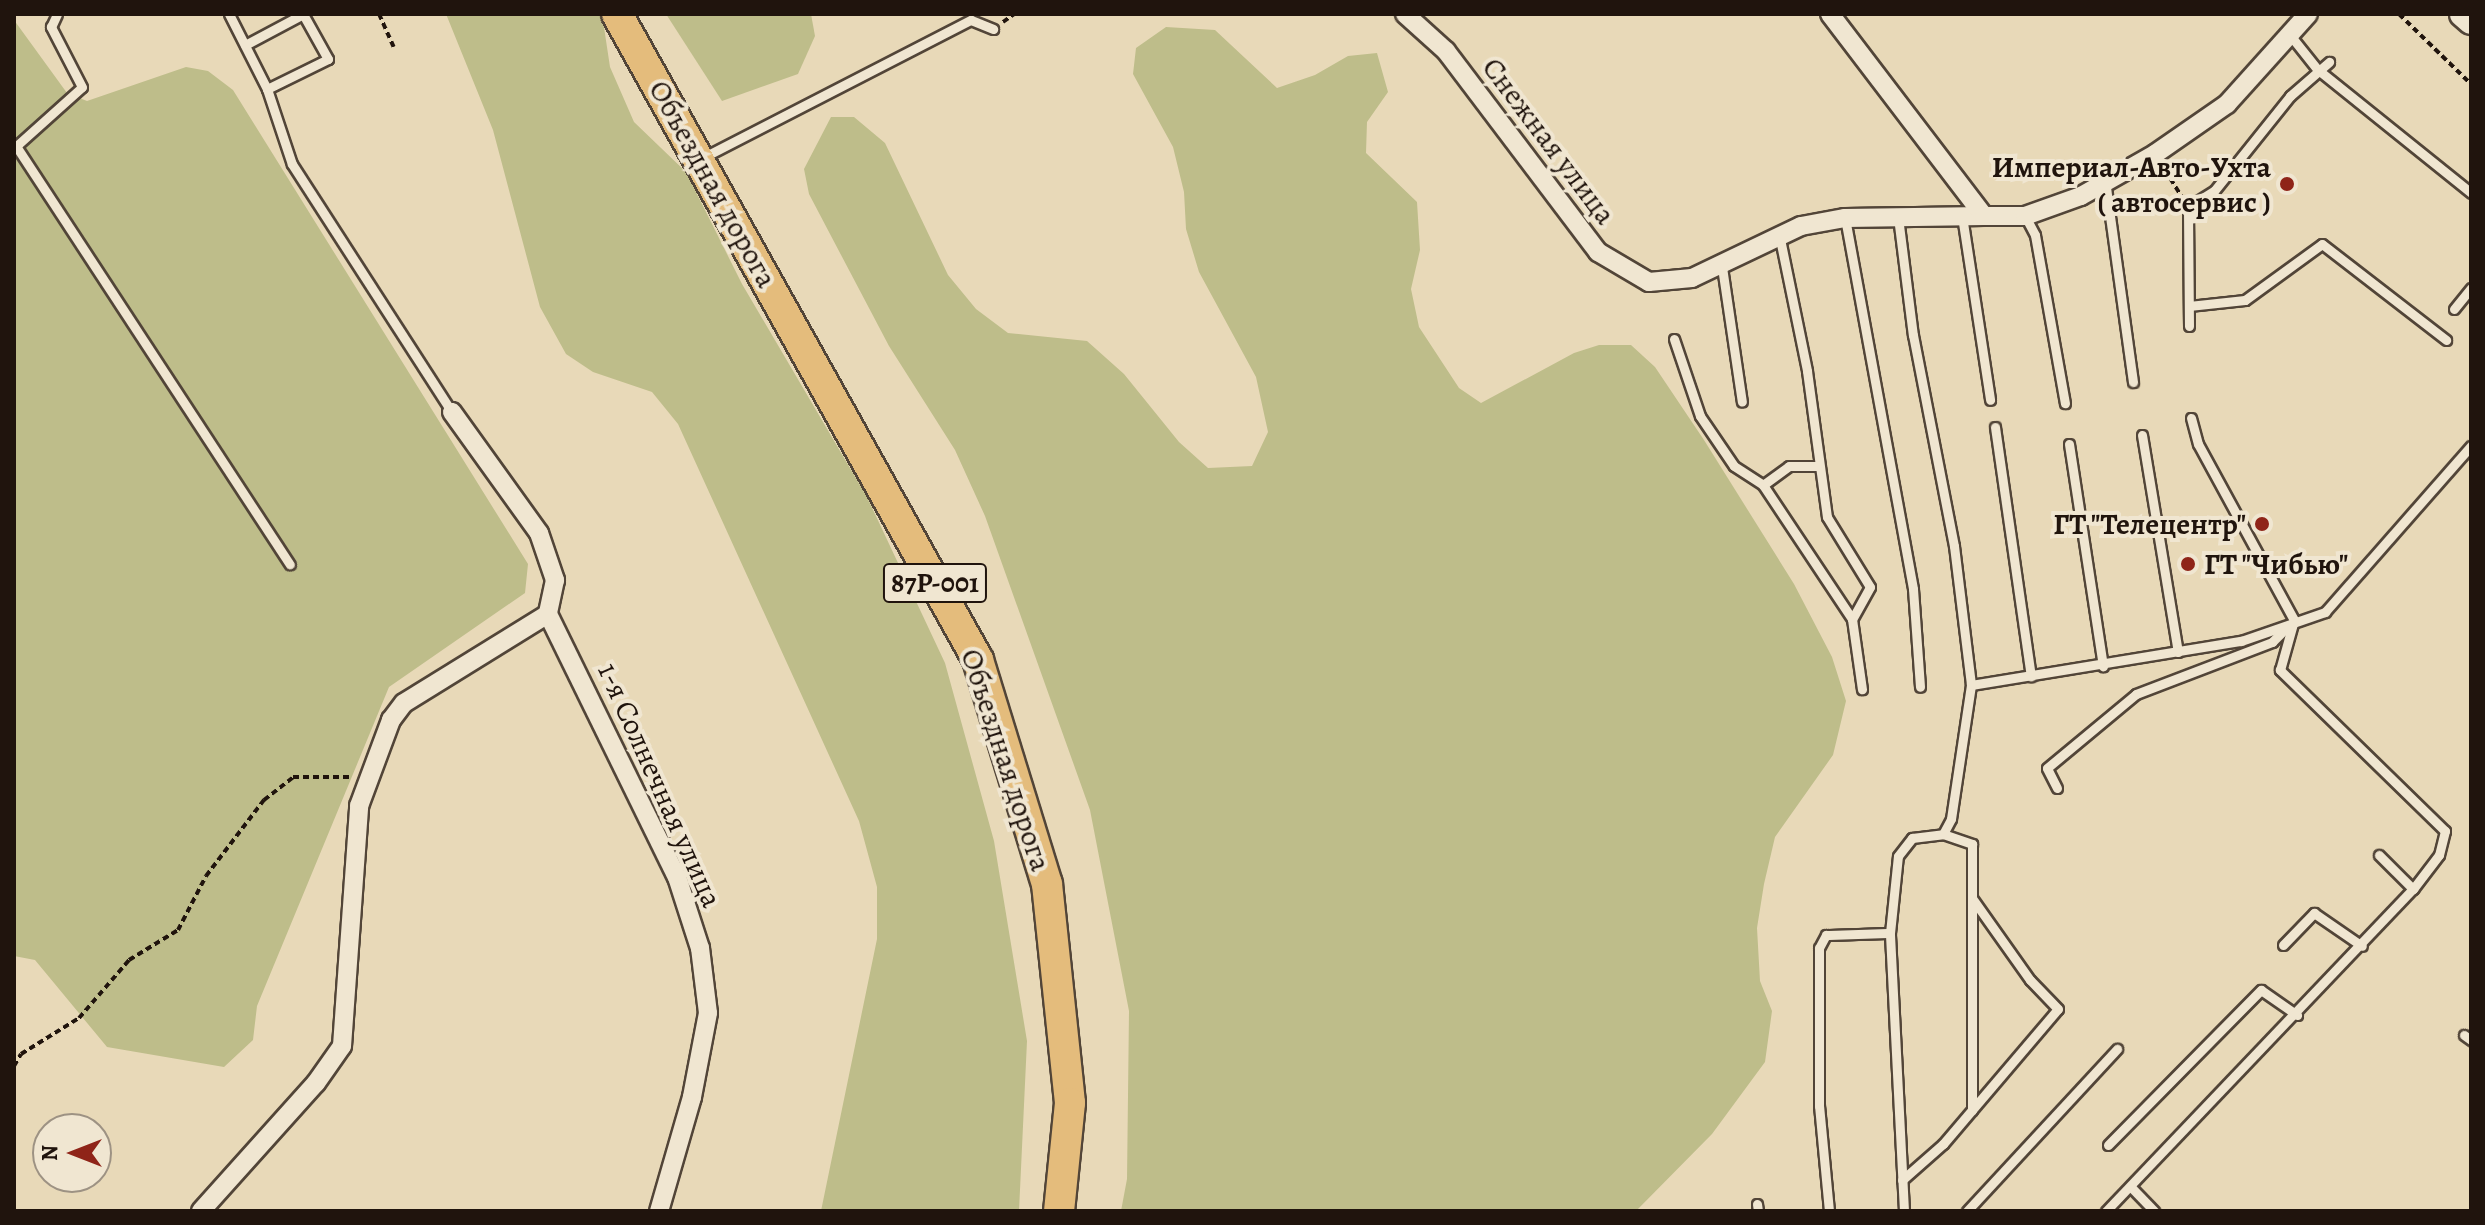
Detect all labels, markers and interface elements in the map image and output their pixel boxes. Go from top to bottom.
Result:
street label: Снежная улица [1475,50,1623,232]
street label: Объездная дорога [641,74,785,294]
place label: Империал-Авто-Ухта ( автосервис ) [1992,149,2271,220]
marker: Империал-Авто-Ухта ( автосервис ) [2278,175,2296,193]
place label: ГТ "Телецентр" [2053,506,2246,542]
marker: ГТ "Телецентр" [2253,515,2271,533]
place label: ГТ "Чибью" [2204,546,2349,582]
marker: ГТ "Чибью" [2179,555,2197,573]
road number: 87Р-001 [881,559,989,607]
street label: Объездная дорога [953,644,1059,876]
street label: 1-я Солнечная улица [590,657,730,913]
north arrow [32,1113,112,1193]
text: N [35,1145,65,1161]

